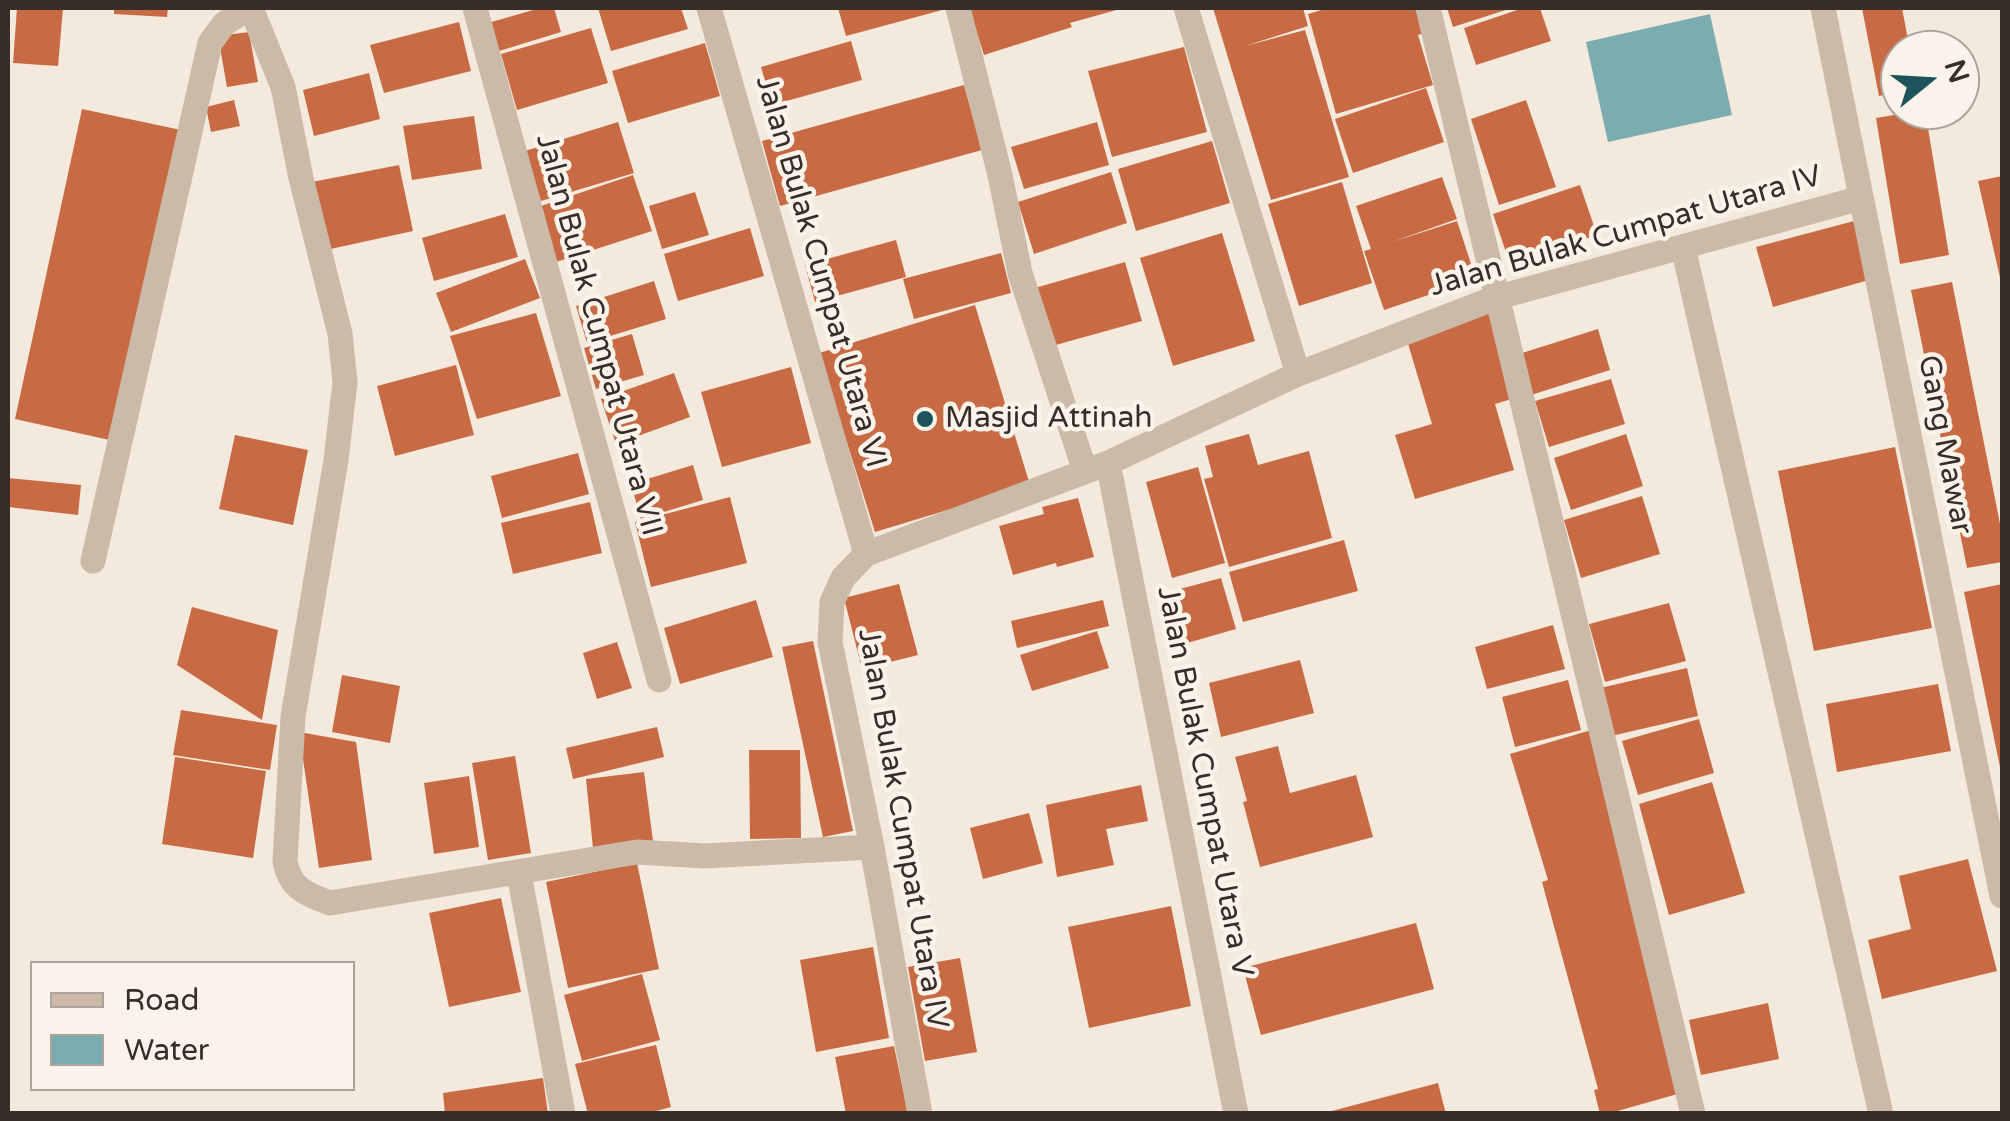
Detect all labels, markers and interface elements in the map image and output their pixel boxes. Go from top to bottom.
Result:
north arrow [1880,30,1980,130]
text: N [1937,55,1976,87]
street label: Jalan Bulak Cumpat Utara VI [747,72,893,472]
street label: Jalan Bulak Cumpat Utara VII [527,130,669,540]
street label: Jalan Bulak Cumpat Utara IV [1426,159,1826,305]
street label: Gang Mawar [1909,352,1979,538]
place label: Masjid Attinah [945,401,1153,437]
marker: Masjid Attinah [914,408,936,430]
street label: Jalan Bulak Cumpat Utara V [1148,584,1260,980]
street label: Jalan Bulak Cumpat Utara IV [849,626,955,1032]
legend [30,961,355,1091]
text: Road [124,982,199,1019]
text: Water [124,1032,209,1069]

